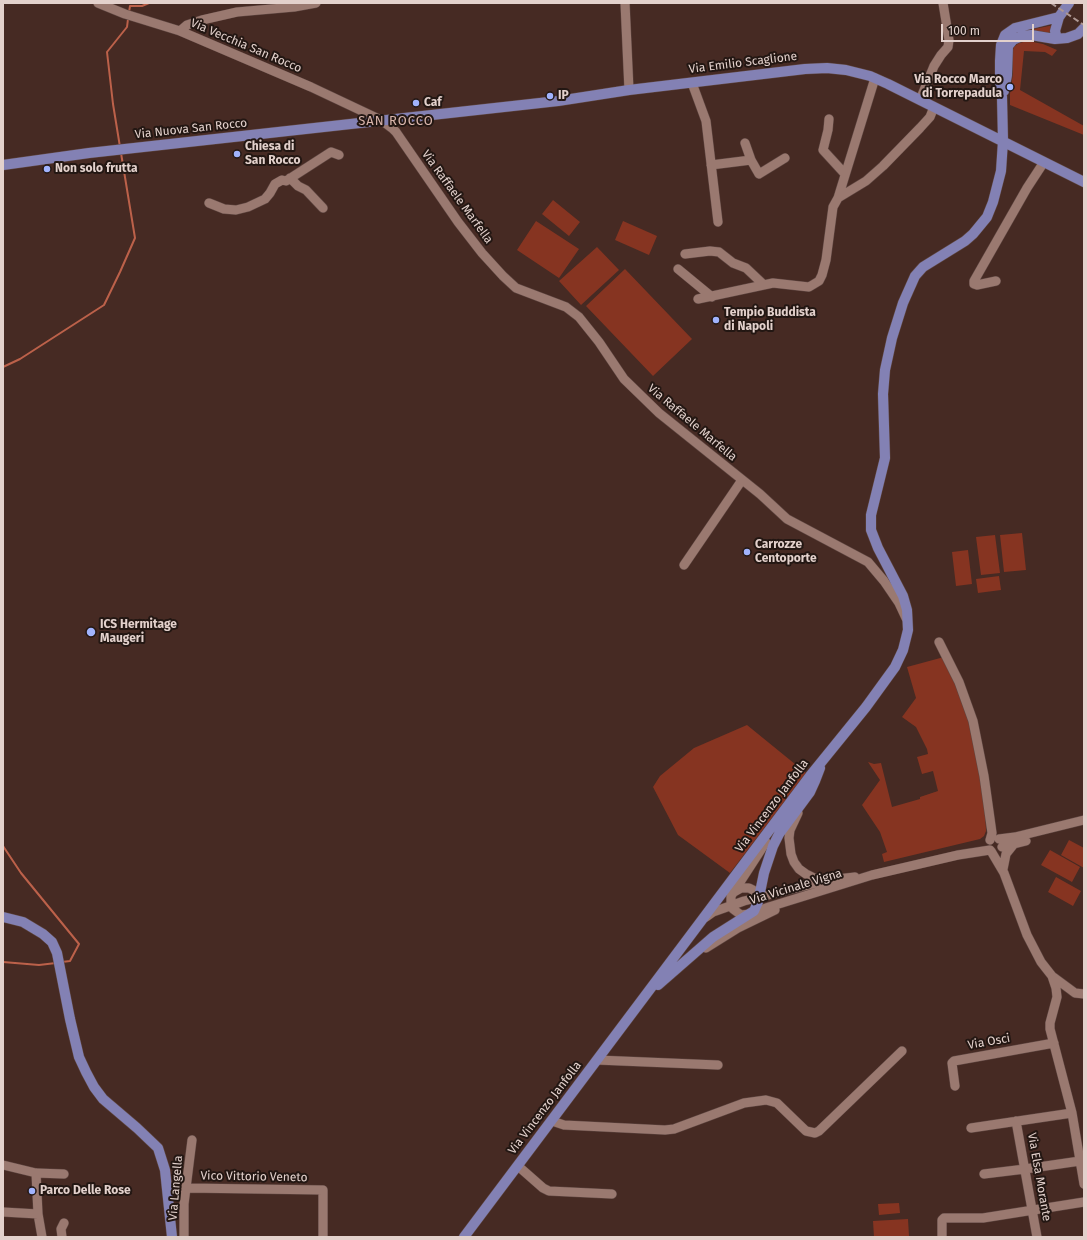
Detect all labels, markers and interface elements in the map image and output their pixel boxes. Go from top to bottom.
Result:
street label: Via Vecchia San Rocco [188,16,304,76]
scale bar [943,16,1036,42]
text: 100 m [948,24,980,38]
street label: Via Emilio Scaglione [688,49,798,77]
place label: Via Rocco Marco di Torrepadula [914,73,1002,101]
marker: Via Rocco Marco di Torrepadula [1005,82,1015,92]
place label: IP [558,89,569,103]
marker: IP [545,91,555,101]
place label: Caf [424,96,442,110]
marker: Caf [411,98,421,108]
district label: SAN ROCCO [358,113,434,129]
street label: Via Nuova San Rocco [134,116,248,142]
place label: Chiesa di San Rocco [245,140,300,168]
street label: Via Raffaele Marfella [418,148,496,246]
marker: Chiesa di San Rocco [232,149,242,159]
place label: Non solo frutta [55,162,138,176]
marker: Non solo frutta [42,164,52,174]
place label: Tempio Buddista di Napoli [724,306,816,334]
marker: Tempio Buddista di Napoli [711,315,721,325]
street label: Via Raffaele Marfella [645,382,739,464]
place label: Carrozze Centoporte [755,538,817,566]
marker: Carrozze Centoporte [742,547,752,557]
place label: ICS Hermitage Maugeri [100,618,177,646]
marker: ICS Hermitage Maugeri [85,626,97,638]
street label: Via Vincenzo Janfolla [732,757,812,855]
street label: Via Vicinale Vigna [748,866,844,908]
street label: Via Osci [967,1031,1011,1053]
street label: Via Vincenzo Janfolla [505,1059,585,1157]
street label: Via Elsa Morante [1024,1132,1054,1222]
street label: Via Langella [166,1155,186,1221]
street label: Vico Vittorio Veneto [200,1169,308,1185]
place label: Parco Delle Rose [40,1184,131,1198]
marker: Parco Delle Rose [27,1186,37,1196]

